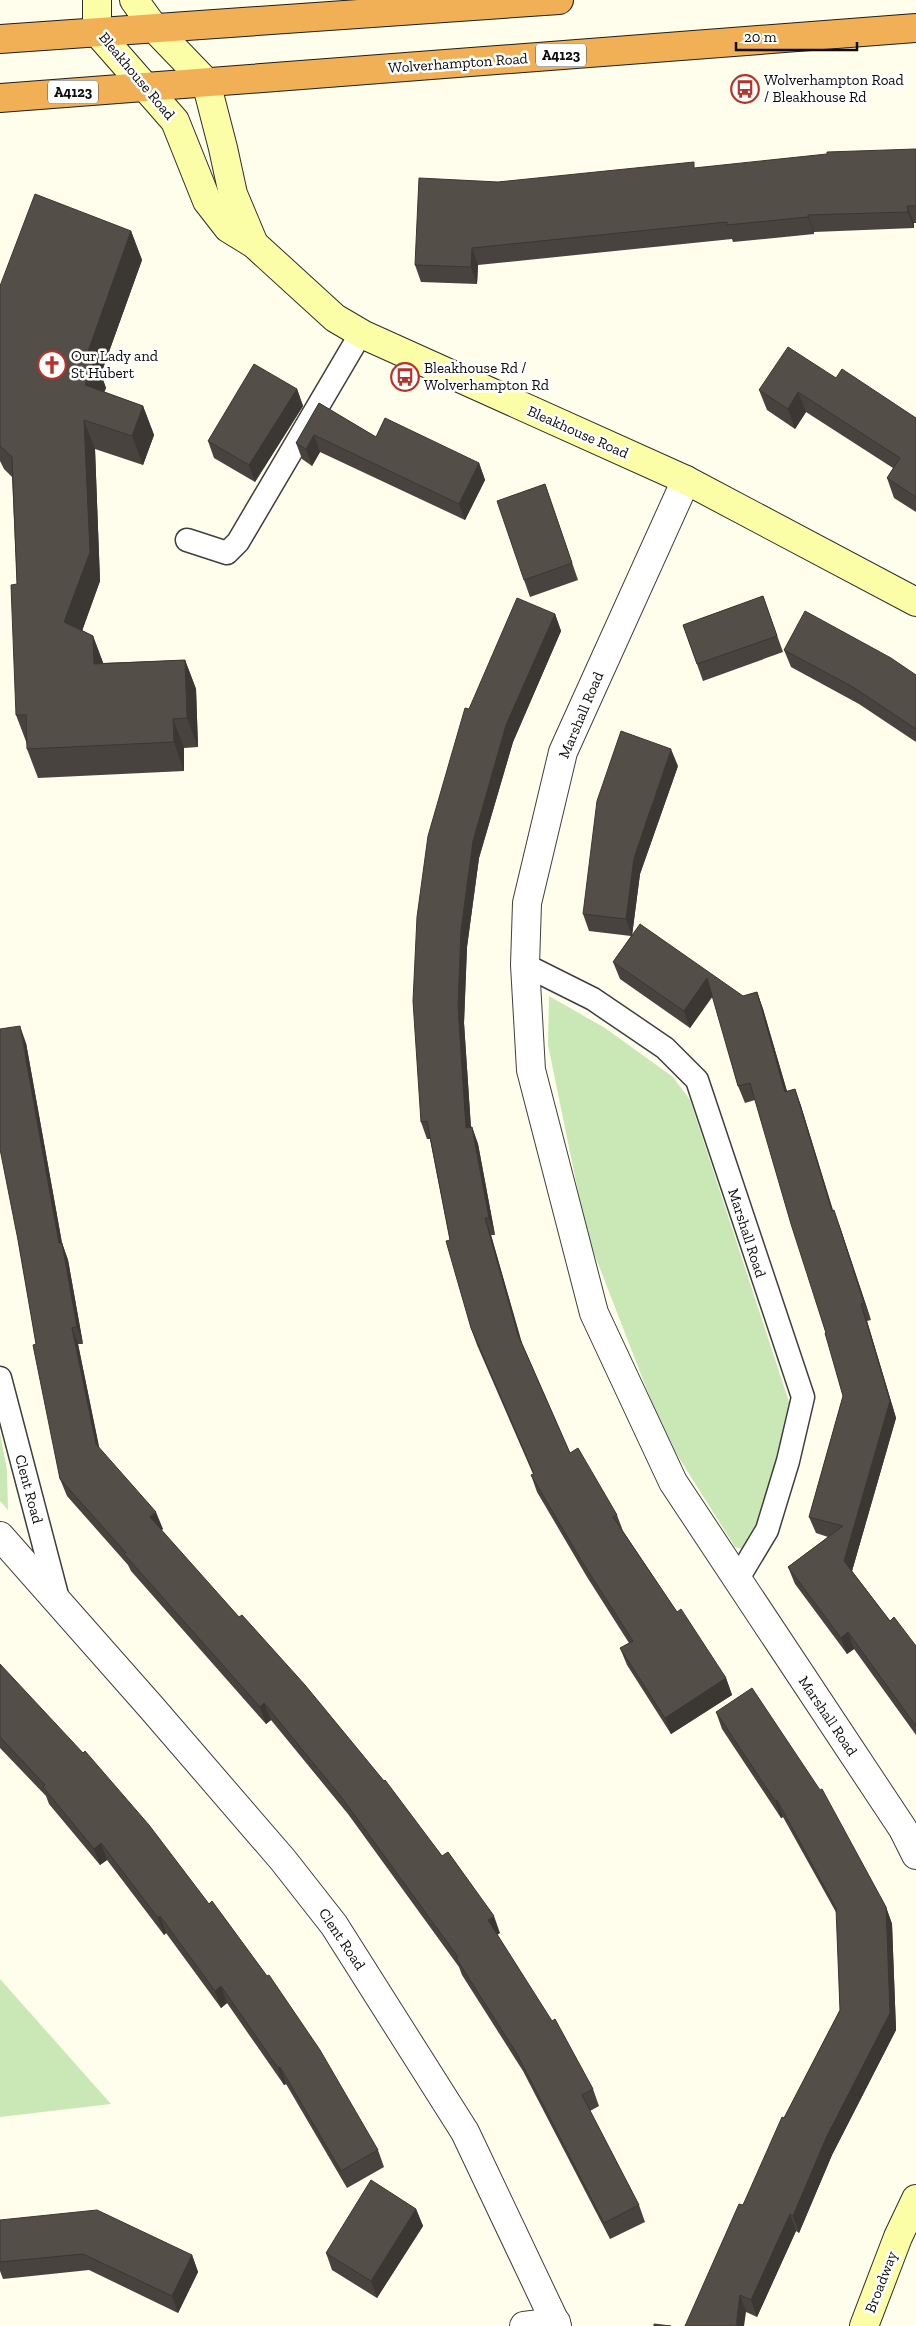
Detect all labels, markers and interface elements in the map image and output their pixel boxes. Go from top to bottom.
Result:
scale bar [736,20,857,52]
text: 20 m [744,28,777,46]
street label: Bleakhouse Road [95,29,179,124]
road number: A4123 [536,44,586,66]
street label: Wolverhampton Road [388,49,529,77]
place label: Wolverhampton Road / Bleakhouse Rd [764,71,905,106]
bus stop icon: Wolverhampton Road / Bleakhouse Rd [730,74,760,104]
road number: A4123 [48,80,98,104]
place label: Our Lady and St Hubert [71,347,159,382]
church icon: Our Lady and St Hubert [37,350,67,380]
place label: Bleakhouse Rd / Wolverhampton Rd [424,359,550,394]
bus stop icon: Bleakhouse Rd / Wolverhampton Rd [390,362,420,392]
street label: Bleakhouse Road [525,402,632,463]
street label: Marshall Road [555,668,608,761]
street label: Marshall Road [724,1186,770,1280]
street label: Clent Road [11,1453,47,1526]
street label: Marshall Road [795,1673,862,1760]
street label: Clent Road [315,1905,370,1974]
street label: Broadway [861,2248,901,2315]

